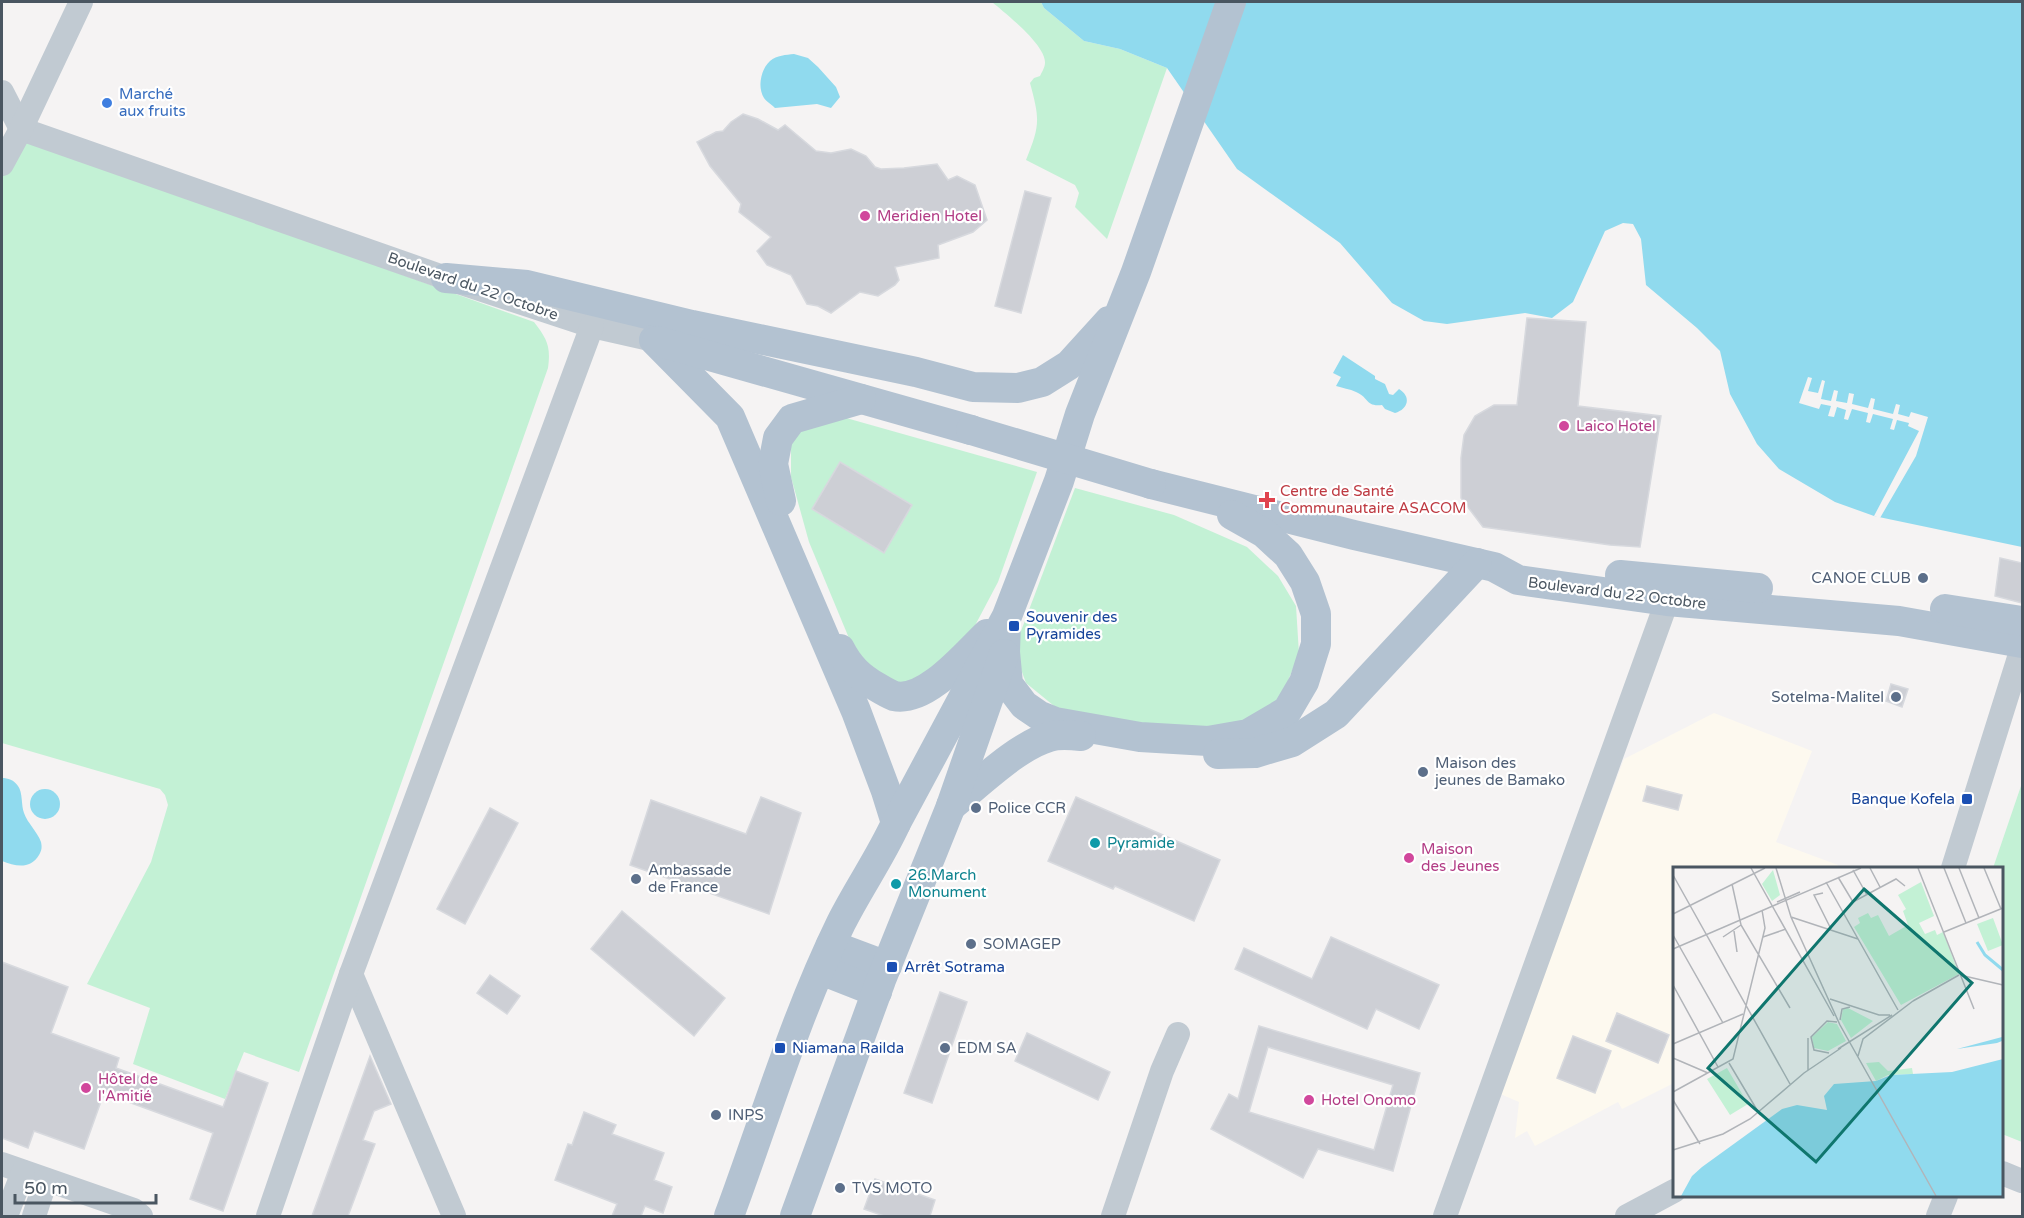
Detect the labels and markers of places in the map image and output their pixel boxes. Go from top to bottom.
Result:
place label: Marché aux fruits [119,85,186,120]
marker: Marché aux fruits [100,96,114,110]
place label: Meridien Hotel [877,207,982,225]
marker: Meridien Hotel [858,209,872,223]
place label: Laico Hotel [1576,417,1656,435]
marker: Laico Hotel [1557,419,1571,433]
place label: Centre de Santé Communautaire ASACOM [1280,482,1467,517]
marker: Centre de Santé Communautaire ASACOM [1258,491,1276,509]
place label: CANOE CLUB [1811,569,1911,587]
marker: CANOE CLUB [1916,571,1930,585]
place label: Souvenir des Pyramides [1026,608,1118,643]
marker: Souvenir des Pyramides [1007,619,1021,633]
place label: Sotelma-Malitel [1771,688,1884,706]
marker: Sotelma-Malitel [1889,690,1903,704]
place label: Maison des jeunes de Bamako [1434,754,1565,789]
marker: Maison des jeunes de Bamako [1416,765,1430,779]
place label: Banque Kofela [1851,790,1955,808]
marker: Banque Kofela [1960,792,1974,806]
place label: Police CCR [988,799,1066,817]
marker: Police CCR [969,801,983,815]
place label: Pyramide [1107,834,1175,852]
marker: Pyramide [1088,836,1102,850]
place label: Maison des Jeunes [1421,840,1500,875]
marker: Maison des Jeunes [1402,851,1416,865]
place label: Ambassade de France [648,861,732,896]
place label: 26.March Monument [908,866,987,901]
marker: Ambassade de France [629,872,643,886]
marker: 26.March Monument [889,877,903,891]
place label: SOMAGEP [983,935,1061,953]
marker: SOMAGEP [964,937,978,951]
place label: Arrêt Sotrama [904,958,1005,976]
marker: Arrêt Sotrama [885,960,899,974]
place label: Niamana Railda [792,1039,904,1057]
place label: EDM SA [957,1039,1017,1057]
marker: Niamana Railda [773,1041,787,1055]
marker: EDM SA [938,1041,952,1055]
place label: Hôtel de l'Amitié [98,1070,158,1105]
marker: Hôtel de l'Amitié [79,1081,93,1095]
place label: Hotel Onomo [1321,1091,1416,1109]
marker: Hotel Onomo [1302,1093,1316,1107]
place label: INPS [728,1106,764,1124]
marker: INPS [709,1108,723,1122]
place label: TVS MOTO [852,1179,932,1197]
marker: TVS MOTO [833,1181,847,1195]

